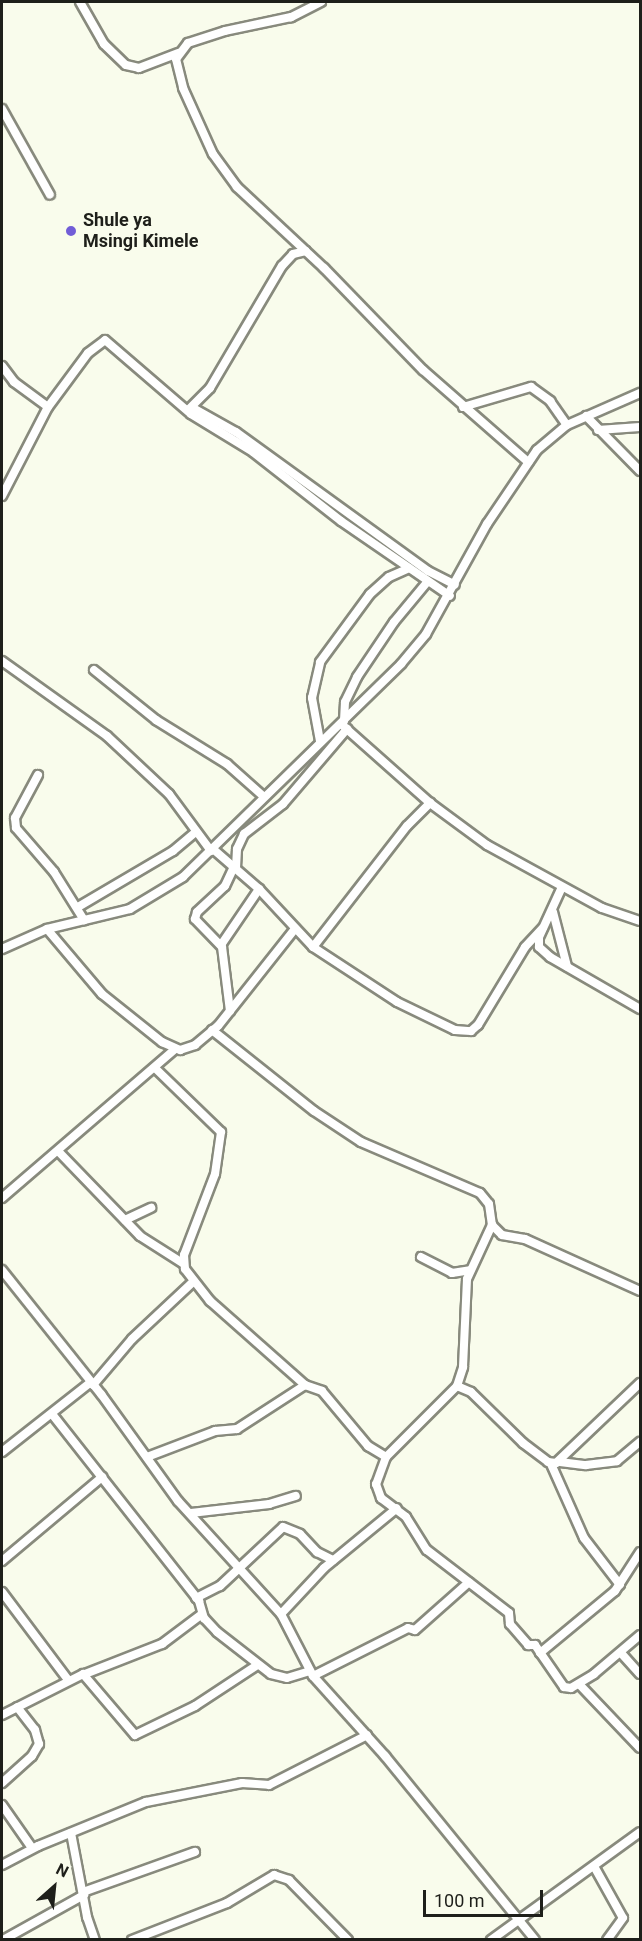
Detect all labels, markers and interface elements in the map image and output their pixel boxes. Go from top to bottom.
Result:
place label: Shule ya Msingi Kimele [83,210,198,252]
marker: Shule ya Msingi Kimele [64,224,78,238]
north arrow [24,1857,84,1917]
text: N [53,1859,72,1882]
scale bar [426,1878,546,1916]
text: 100 m [434,1890,485,1911]

